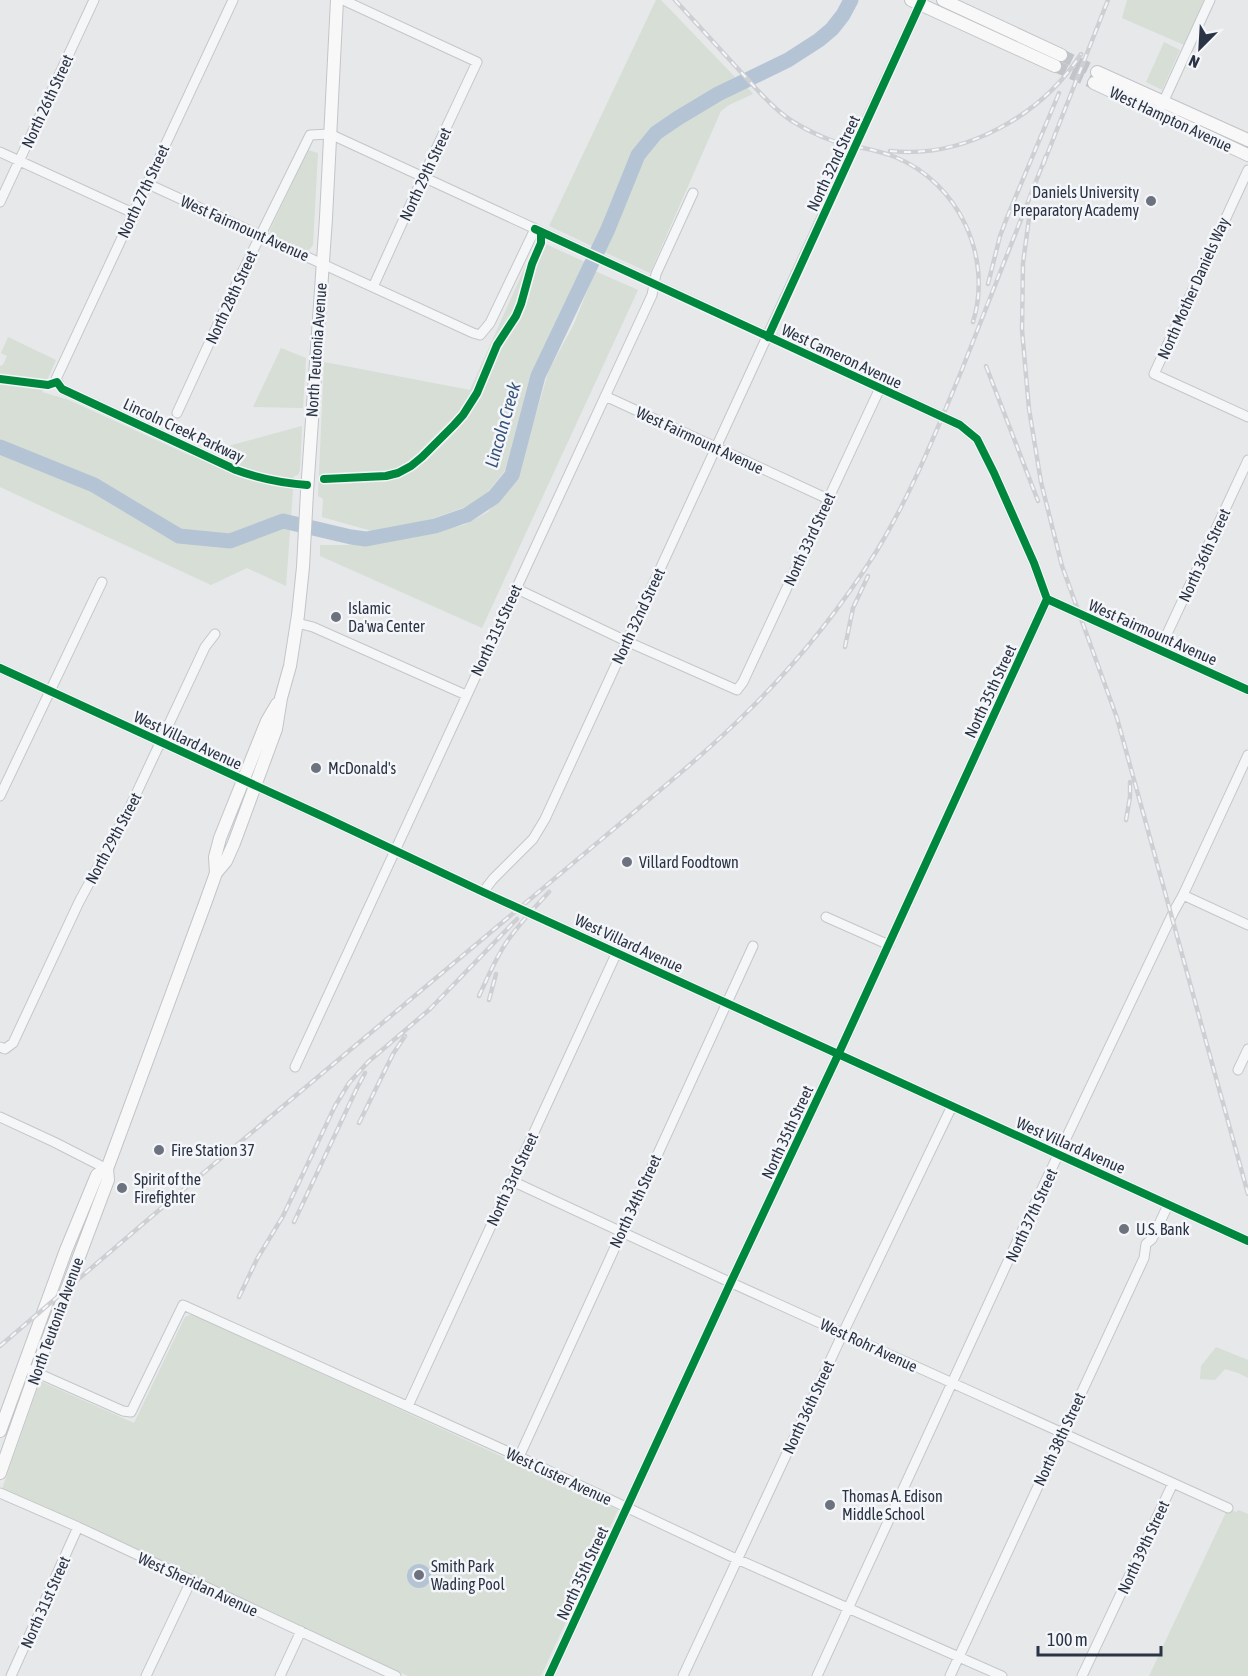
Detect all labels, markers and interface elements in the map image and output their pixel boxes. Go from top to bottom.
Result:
north arrow [1170,18,1230,78]
street label: North 26th Street [18,51,77,150]
text: N [1186,52,1202,72]
street label: West Hampton Avenue [1107,83,1235,156]
street label: North 32nd Street [803,112,863,214]
street label: North 29th Street [396,124,455,223]
street label: North 27th Street [114,141,173,240]
place label: Daniels University Preparatory Academy [1013,183,1139,220]
street label: West Fairmount Avenue [178,192,312,264]
marker: Daniels University Preparatory Academy [1144,194,1158,208]
street label: North Mother Daniels Way [1154,214,1233,362]
street label: North 28th Street [202,247,261,346]
street label: North Teutonia Avenue [302,282,330,418]
street label: West Cameron Avenue [779,320,905,392]
water label: Lincoln Creek [480,379,525,470]
street label: Lincoln Creek Parkway [120,394,248,467]
street label: West Fairmount Avenue [633,403,767,477]
street label: North 33rd Street [780,489,839,588]
street label: North 36th Street [1175,505,1234,604]
street label: North 32nd Street [608,565,668,667]
street label: North 31st Street [467,581,525,679]
street label: West Fairmount Avenue [1086,596,1220,668]
place label: Islamic Da'wa Center [348,599,425,635]
marker: Islamic Da'wa Center [329,610,343,624]
street label: North 35th Street [961,641,1020,740]
street label: West Villard Avenue [131,707,245,773]
place label: McDonald's [328,759,397,777]
marker: McDonald's [309,761,323,775]
street label: North 29th Street [81,789,145,887]
place label: Villard Foodtown [639,853,739,871]
marker: Villard Foodtown [620,855,634,869]
street label: West Villard Avenue [572,910,686,976]
street label: North 35th Street [758,1082,817,1181]
street label: West Villard Avenue [1014,1113,1128,1177]
street label: North 33rd Street [483,1129,542,1228]
place label: Fire Station 37 [171,1141,255,1159]
marker: Fire Station 37 [152,1143,166,1157]
street label: North 34th Street [606,1151,665,1250]
street label: North 37th Street [1002,1165,1061,1264]
place label: Spirit of the Firefighter [134,1170,201,1207]
marker: Spirit of the Firefighter [115,1181,129,1195]
place label: U.S. Bank [1136,1220,1190,1238]
marker: U.S. Bank [1117,1222,1131,1236]
street label: North Teutonia Avenue [24,1255,86,1387]
street label: West Rohr Avenue [817,1315,921,1375]
street label: North 36th Street [779,1357,838,1456]
street label: North 38th Street [1030,1389,1089,1488]
street label: West Custer Avenue [503,1444,615,1508]
place label: Thomas A. Edison Middle School [842,1487,943,1523]
street label: North 39th Street [1114,1497,1173,1596]
marker: Thomas A. Edison Middle School [823,1498,837,1512]
street label: North 35th Street [553,1523,612,1622]
street label: West Sheridan Avenue [135,1548,261,1620]
street label: North 31st Street [17,1553,73,1651]
place label: Smith Park Wading Pool [431,1557,505,1594]
marker: Smith Park Wading Pool [412,1568,426,1582]
scale bar [1038,1619,1161,1657]
text: 100 m [1047,1629,1088,1650]

